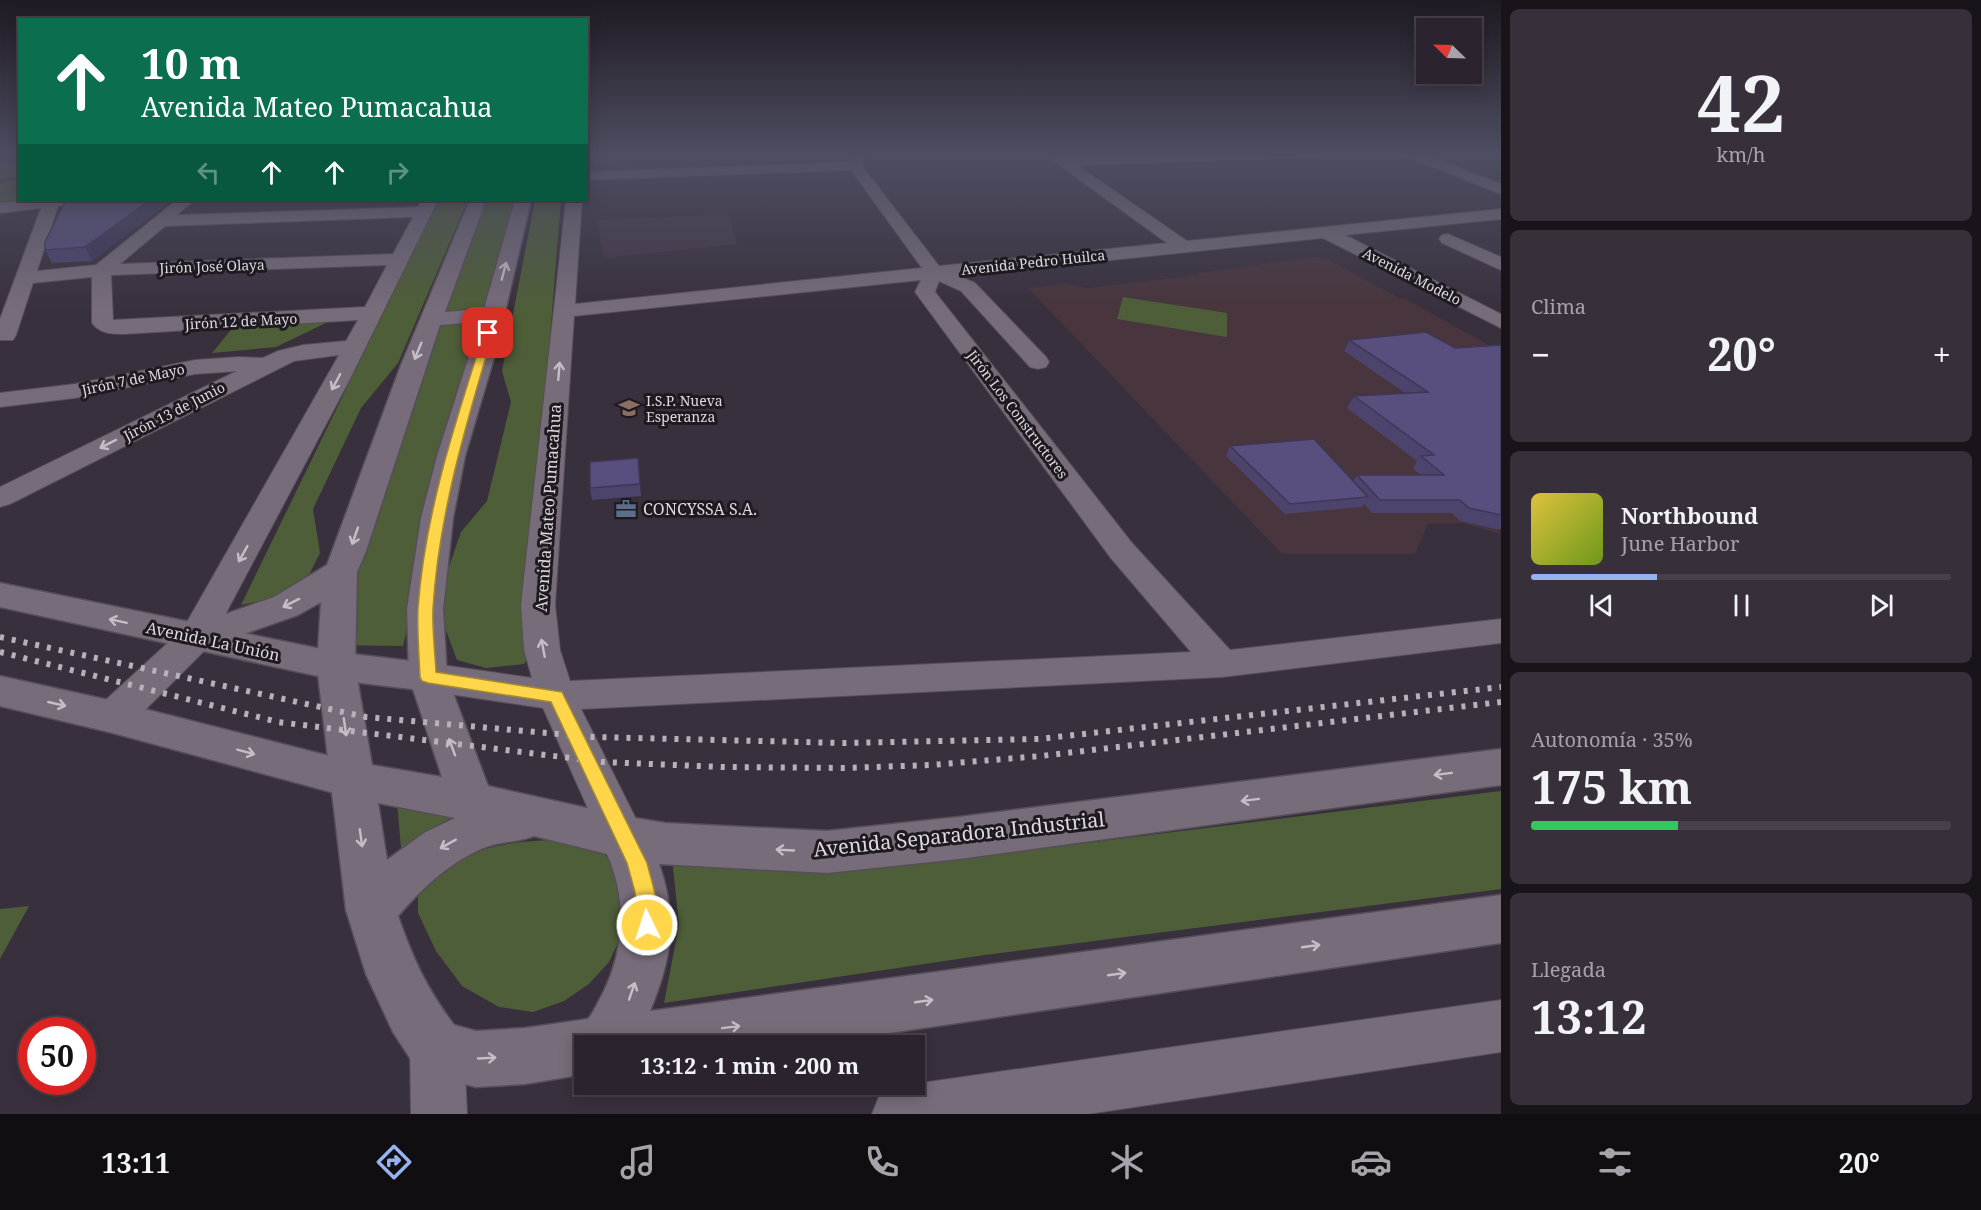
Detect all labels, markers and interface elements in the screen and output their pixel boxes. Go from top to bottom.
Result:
north arrow [1416,18,1482,84]
map controls [1416,18,1482,84]
text: 10 m [141,34,241,91]
icon: ahead [42,42,120,120]
text: 42 [1697,49,1785,155]
text: Avenida Mateo Pumacahua [141,88,493,125]
text: km/h [1716,141,1766,168]
icon: left [192,156,225,189]
icon: ahead [255,156,288,189]
icon: ahead [318,156,351,189]
icon: right [381,156,414,189]
street label: Avenida Modelo [1360,243,1464,309]
street label: Avenida Pedro Huilca [960,245,1106,279]
street label: Jirón José Olaya [158,255,265,277]
one-way arrow [498,262,510,281]
text: Clima [1531,293,1586,320]
pin [462,307,513,358]
street label: Jirón 12 de Mayo [183,309,298,333]
icon: arrive [471,316,504,349]
text: 20° [1707,323,1776,384]
text: − [1531,332,1550,377]
text: + [1933,332,1951,377]
one-way arrow [412,342,423,360]
street label: Jirón Los Constructores [963,345,1073,482]
street label: Jirón 7 de Mayo [79,359,186,399]
one-way arrow [554,361,565,381]
one-way arrow [330,373,341,391]
street label: Jirón 13 de Junio [119,377,228,445]
place label: I.S.P. Nueva Esperanza [646,391,723,426]
school or university icon: I.S.P. Nueva Esperanza [617,396,641,420]
street label: Avenida Mateo Pumacahua [530,403,566,613]
one-way arrow [99,439,117,450]
office icon: CONCYSSA S.A. [614,497,638,521]
place label: CONCYSSA S.A. [643,498,757,520]
text: Northbound [1621,500,1758,530]
one-way arrow [348,526,359,545]
text: June Harbor [1621,530,1739,557]
one-way arrow [237,544,248,562]
icon: previous [1585,589,1618,622]
icon: pause [1725,589,1758,622]
icon: next [1865,589,1898,622]
one-way arrow [283,598,301,609]
one-way arrow [109,615,128,626]
street label: Avenida La Unión [144,616,282,666]
one-way arrow [537,639,548,659]
one-way arrow [47,699,66,711]
one-way arrow [340,717,351,737]
text: Autonomía · 35% [1531,726,1693,753]
one-way arrow [446,738,457,756]
one-way arrow [236,747,255,758]
text: 175 km [1531,756,1692,817]
one-way arrow [1434,769,1453,780]
one-way arrow [1240,794,1260,805]
street label: Avenida Separadora Industrial [812,805,1106,863]
one-way arrow [356,828,367,847]
one-way arrow [440,838,457,850]
one-way arrow [775,844,795,855]
position arrow [615,893,679,957]
one-way arrow [1300,941,1320,952]
text: Llegada [1531,956,1606,983]
one-way arrow [1107,968,1127,979]
one-way arrow [628,982,639,1001]
text: 13:12 [1531,986,1646,1047]
one-way arrow [914,996,934,1007]
speed limit sign: 50 [18,1017,96,1095]
one-way arrow [721,1021,741,1032]
text: 13:12 · 1 min · 200 m [640,1050,859,1080]
one-way arrow [476,1053,496,1064]
icon: directions [373,1141,415,1183]
icon: music [617,1141,659,1183]
icon: phone [861,1141,903,1183]
icon: climate [1106,1141,1148,1183]
icon: car [1350,1141,1392,1183]
icon: filters [1594,1141,1636,1183]
text: 13:11 [101,1144,170,1181]
text: 20° [1838,1144,1880,1181]

